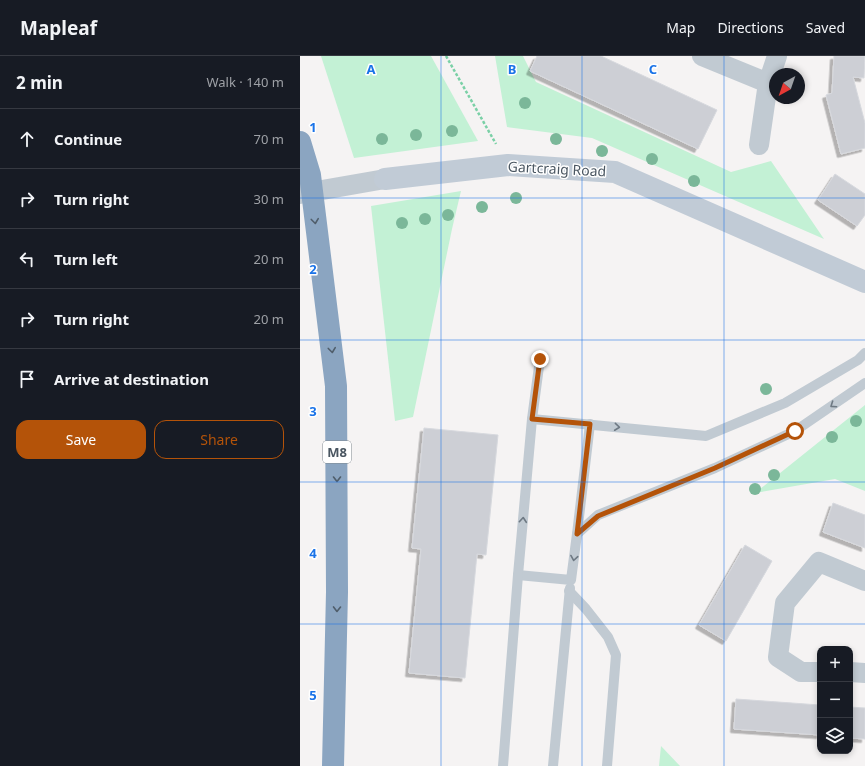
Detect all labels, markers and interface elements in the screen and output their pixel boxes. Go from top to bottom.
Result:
text: Mapleaf [20,15,97,41]
text: Map [666,18,695,37]
text: Directions [717,18,784,37]
text: Saved [806,18,845,37]
text: A [367,60,376,78]
text: B [508,60,516,78]
text: C [649,60,657,78]
north arrow [769,68,805,104]
text: 2 min [16,71,63,94]
text: Walk · 140 m [206,73,284,91]
text: 1 [309,118,317,136]
icon: ahead [16,128,38,150]
text: Continue [54,129,122,149]
text: 70 m [254,130,284,148]
street label: Gartcraig Road [507,156,607,181]
icon: right [16,188,38,210]
text: Turn right [54,189,129,209]
text: 30 m [254,190,284,208]
one-way arrow [311,218,320,224]
icon: left [16,248,38,270]
text: Turn left [54,249,118,269]
text: 20 m [254,250,284,268]
text: 2 [309,260,317,278]
icon: right [16,308,38,330]
text: Turn right [54,309,129,329]
text: 20 m [254,310,284,328]
one-way arrow [327,347,336,353]
route end [531,350,549,368]
icon: arrive [16,368,38,390]
text: Arrive at destination [54,369,209,389]
one-way arrow [830,400,837,408]
text: 3 [309,402,317,420]
button: Save [16,420,146,459]
button: Share [154,420,284,459]
one-way arrow [614,422,620,431]
route start [786,422,804,440]
road number: M8 [323,441,351,463]
one-way arrow [333,476,341,482]
one-way arrow [519,517,528,523]
text: 4 [309,544,317,562]
one-way arrow [570,555,579,561]
one-way arrow [333,606,341,612]
map controls [817,646,853,754]
button: + [817,646,853,682]
button: − [817,682,853,718]
text: 5 [309,686,317,704]
button: layers [817,718,853,754]

